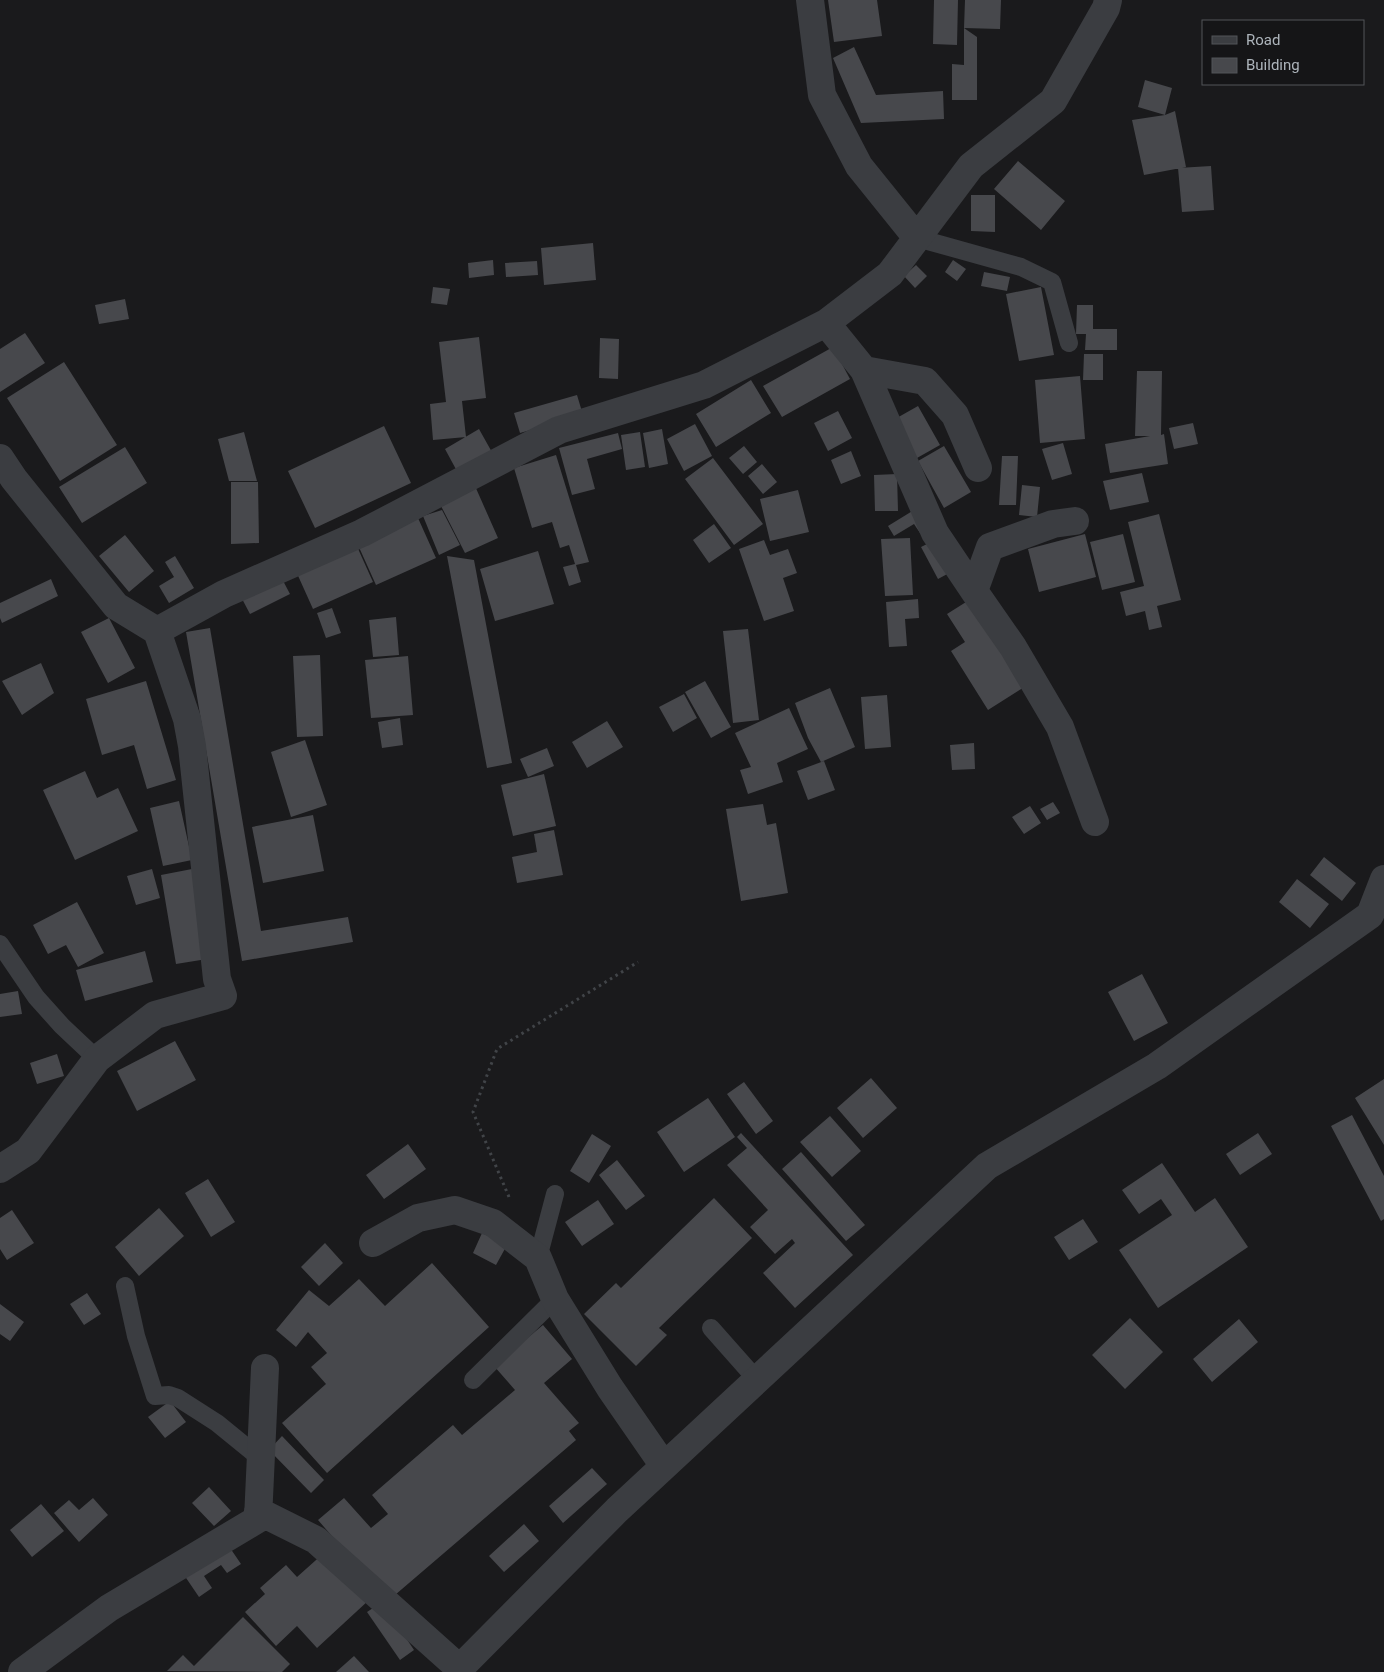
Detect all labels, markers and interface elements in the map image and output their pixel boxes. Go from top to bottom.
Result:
legend [1202,20,1364,85]
text: Road [1246,31,1280,49]
text: Building [1246,56,1300,74]

